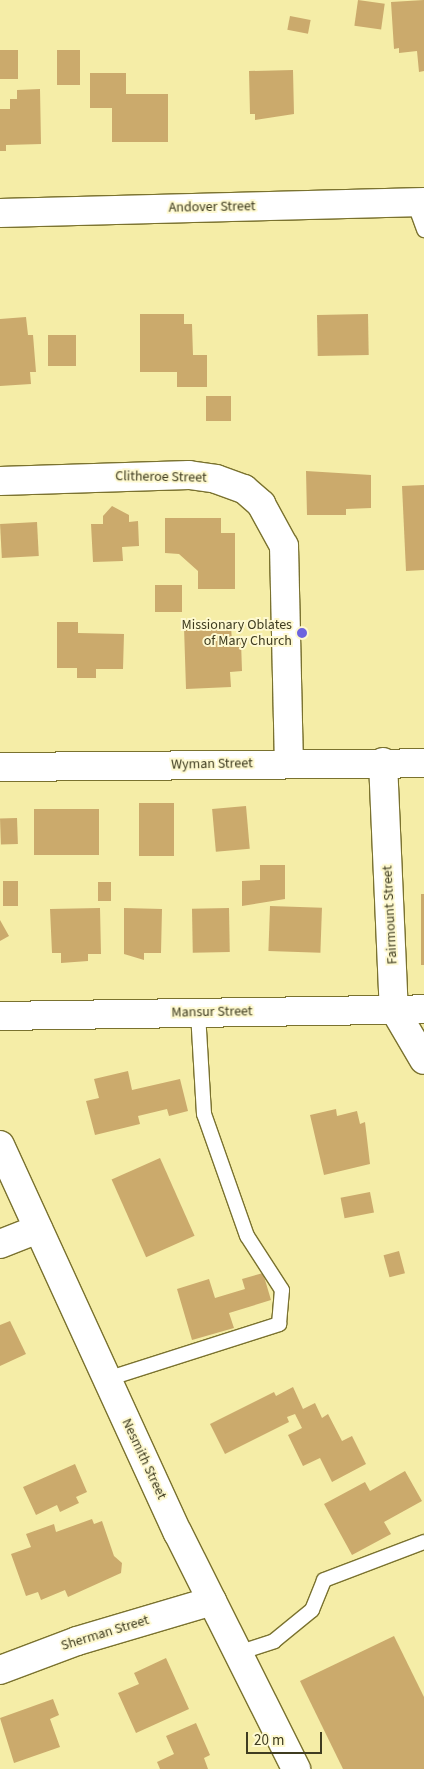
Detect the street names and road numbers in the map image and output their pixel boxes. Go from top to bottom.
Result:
street label: Andover Street [168,198,256,216]
street label: Clitheroe Street [115,468,207,486]
street label: Wyman Street [171,755,253,773]
street label: Fairmount Street [379,865,401,965]
street label: Mansur Street [171,1003,253,1021]
street label: Nesmith Street [118,1416,170,1502]
street label: Sherman Street [59,1612,151,1654]

